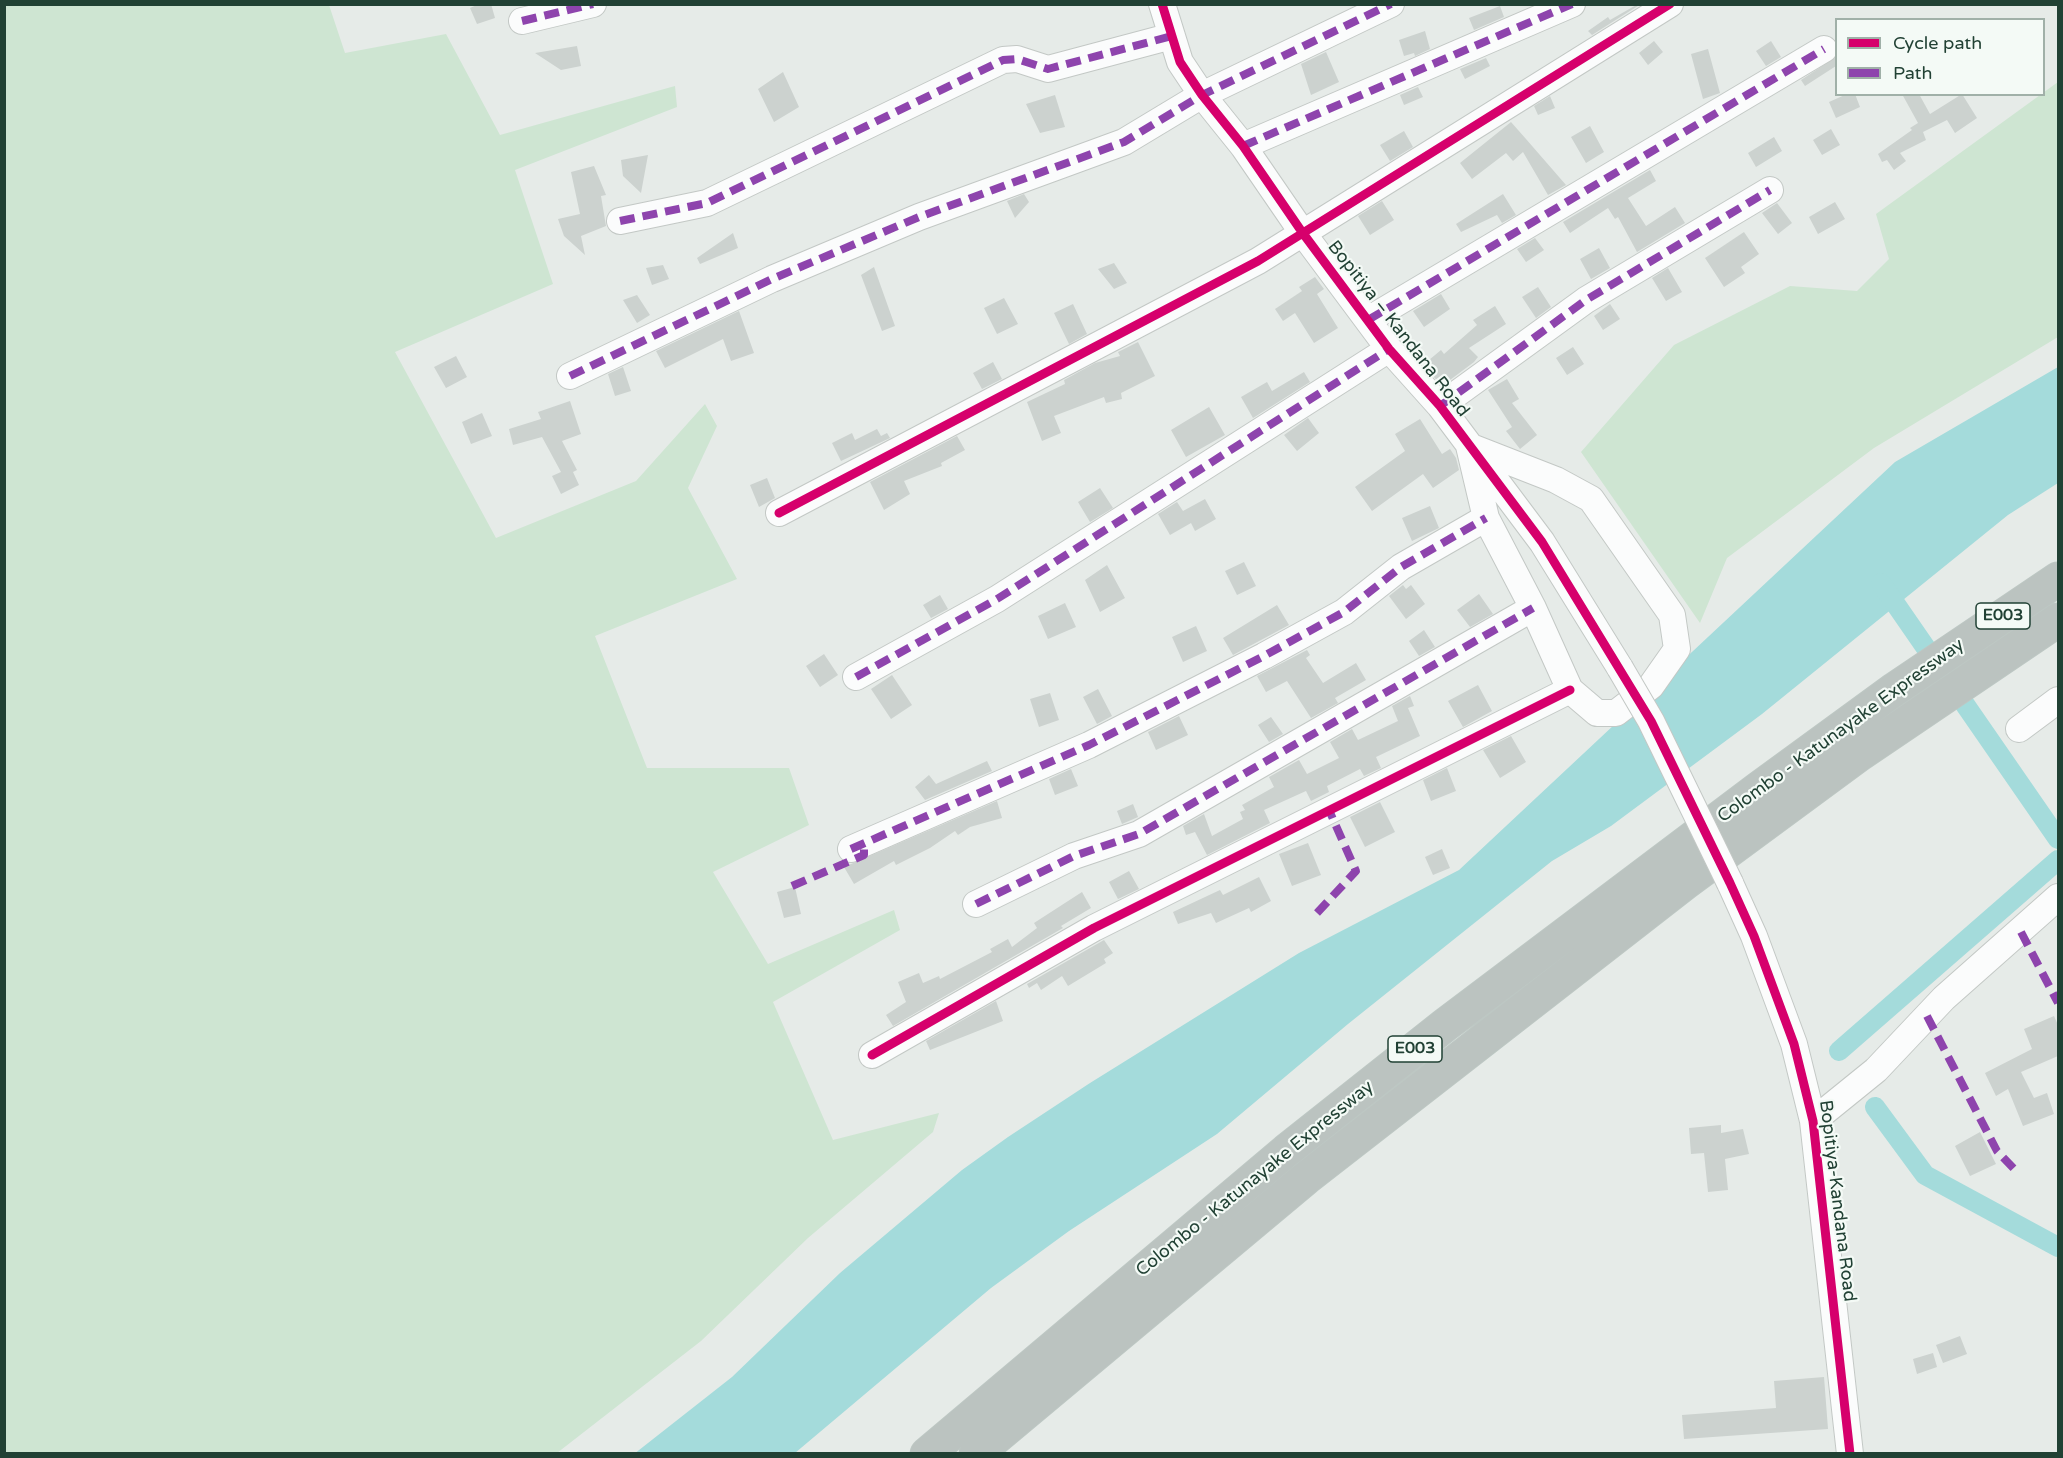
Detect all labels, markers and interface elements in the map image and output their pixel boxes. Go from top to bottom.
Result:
legend [1835,18,2045,96]
text: Cycle path [1893,32,1982,54]
text: Path [1893,62,1932,84]
street label: Bopitiya – Kandana Road [1323,237,1473,421]
road number: E003 [1976,603,2030,629]
street label: Colombo - Katunayake Expressway [1714,634,1968,828]
road number: E003 [1388,1036,1442,1062]
street label: Colombo - Katunayake Expressway [1132,1076,1378,1282]
street label: Bopitiya-Kandana Road [1814,1099,1860,1303]

